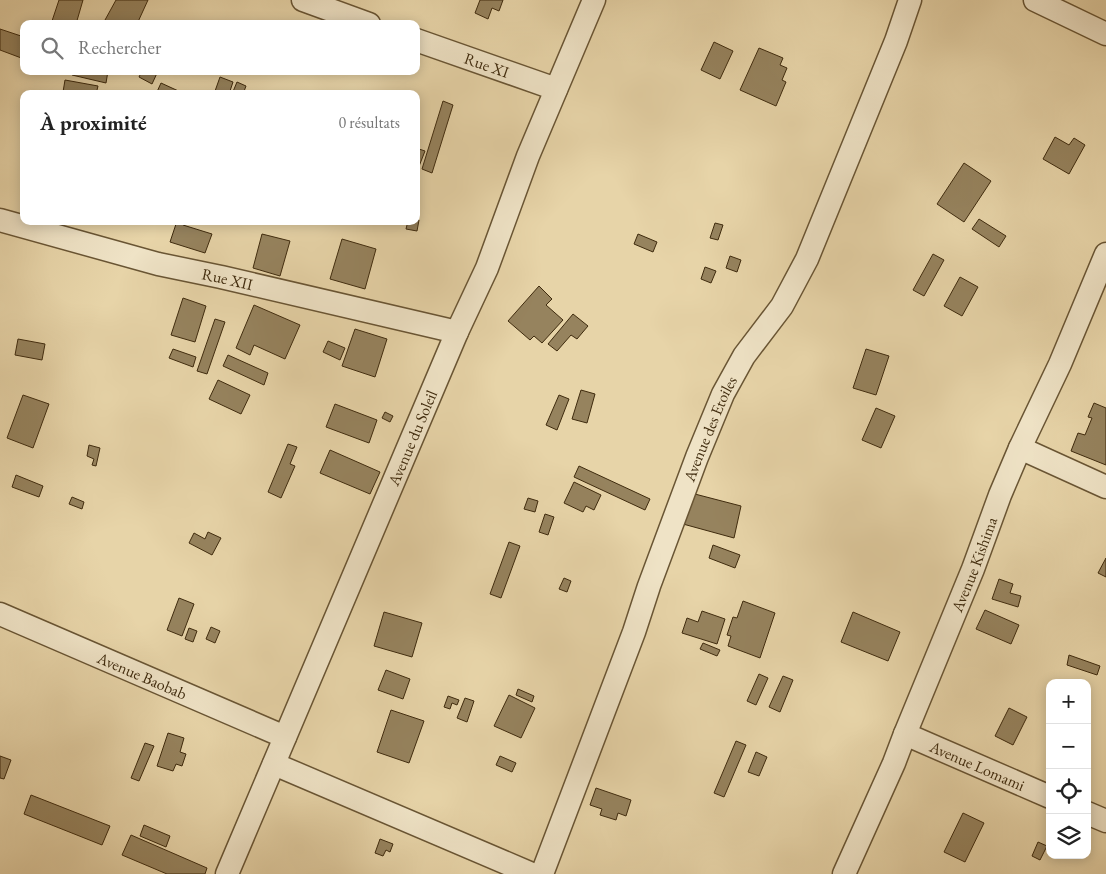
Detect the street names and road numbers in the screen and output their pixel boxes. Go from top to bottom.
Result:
street label: Rue XI [462,47,513,82]
street label: Rue XII [200,263,255,295]
street label: Avenue des Etoiles [678,372,742,485]
street label: Avenue du Soleil [382,387,442,490]
street label: Avenue Kishima [946,513,1002,616]
street label: Avenue Baobab [93,646,190,704]
street label: Avenue Lomami [926,735,1028,795]

